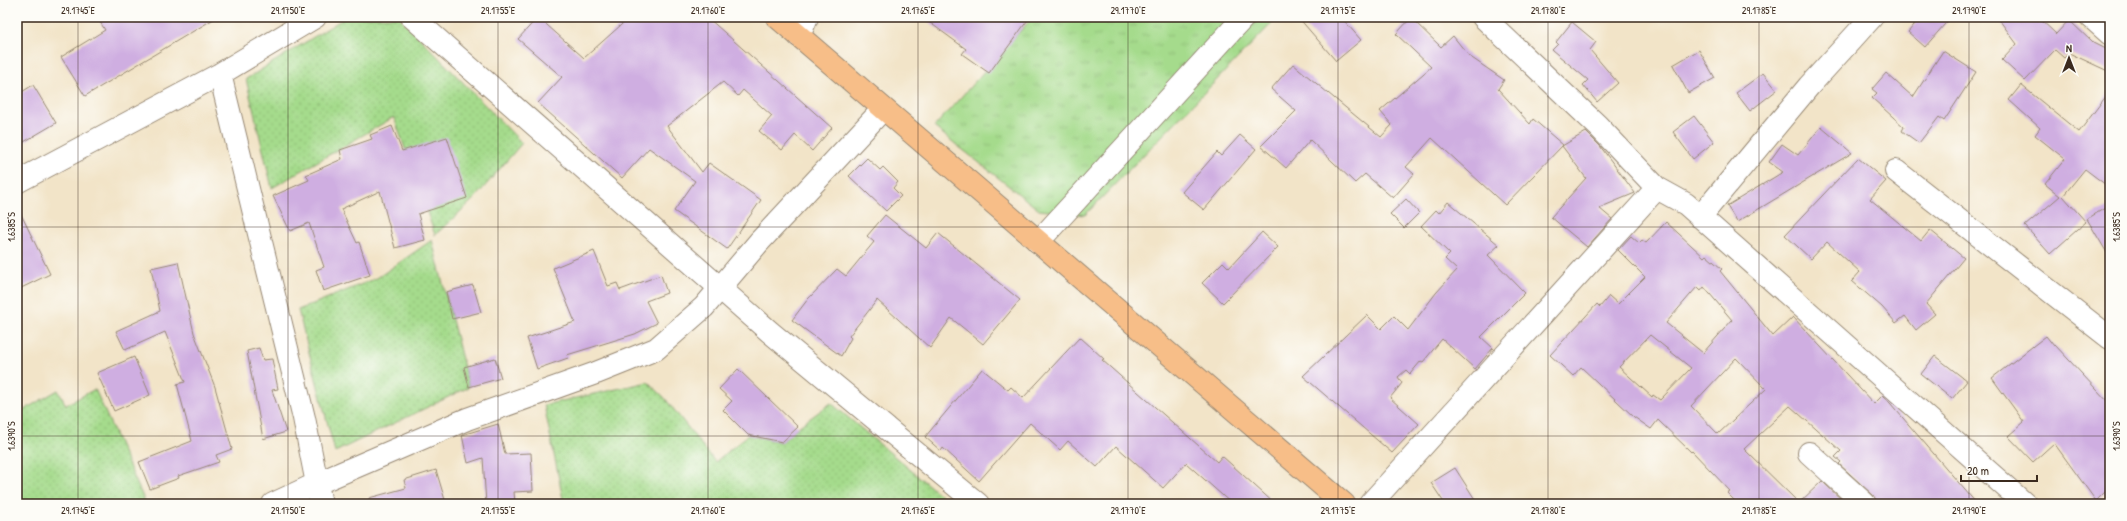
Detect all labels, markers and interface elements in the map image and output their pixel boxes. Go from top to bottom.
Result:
text: 29.1745°E [61,4,95,17]
text: 29.1750°E [271,4,306,17]
text: 29.1755°E [481,4,516,17]
text: 29.1760°E [691,4,726,17]
text: 29.1765°E [901,4,936,17]
text: 29.1770°E [1110,4,1146,17]
text: 29.1775°E [1321,4,1356,17]
text: 29.1780°E [1531,4,1566,17]
text: 29.1785°E [1742,4,1777,17]
text: 29.1790°E [1952,4,1987,17]
north arrow [2049,38,2089,78]
text: N [2066,41,2072,55]
text: 1.6385°S [5,212,18,242]
text: 1.6385°S [2110,212,2123,242]
text: 1.6390°S [5,421,18,451]
text: 1.6390°S [2110,421,2123,451]
scale bar [1961,457,2037,483]
text: 20 m [1967,462,1989,479]
text: 29.1745°E [61,504,95,517]
text: 29.1750°E [271,504,306,517]
text: 29.1755°E [481,504,516,517]
text: 29.1760°E [691,504,726,517]
text: 29.1765°E [901,504,936,517]
text: 29.1770°E [1110,504,1146,517]
text: 29.1775°E [1321,504,1356,517]
text: 29.1780°E [1531,504,1566,517]
text: 29.1785°E [1742,504,1777,517]
text: 29.1790°E [1952,504,1987,517]

